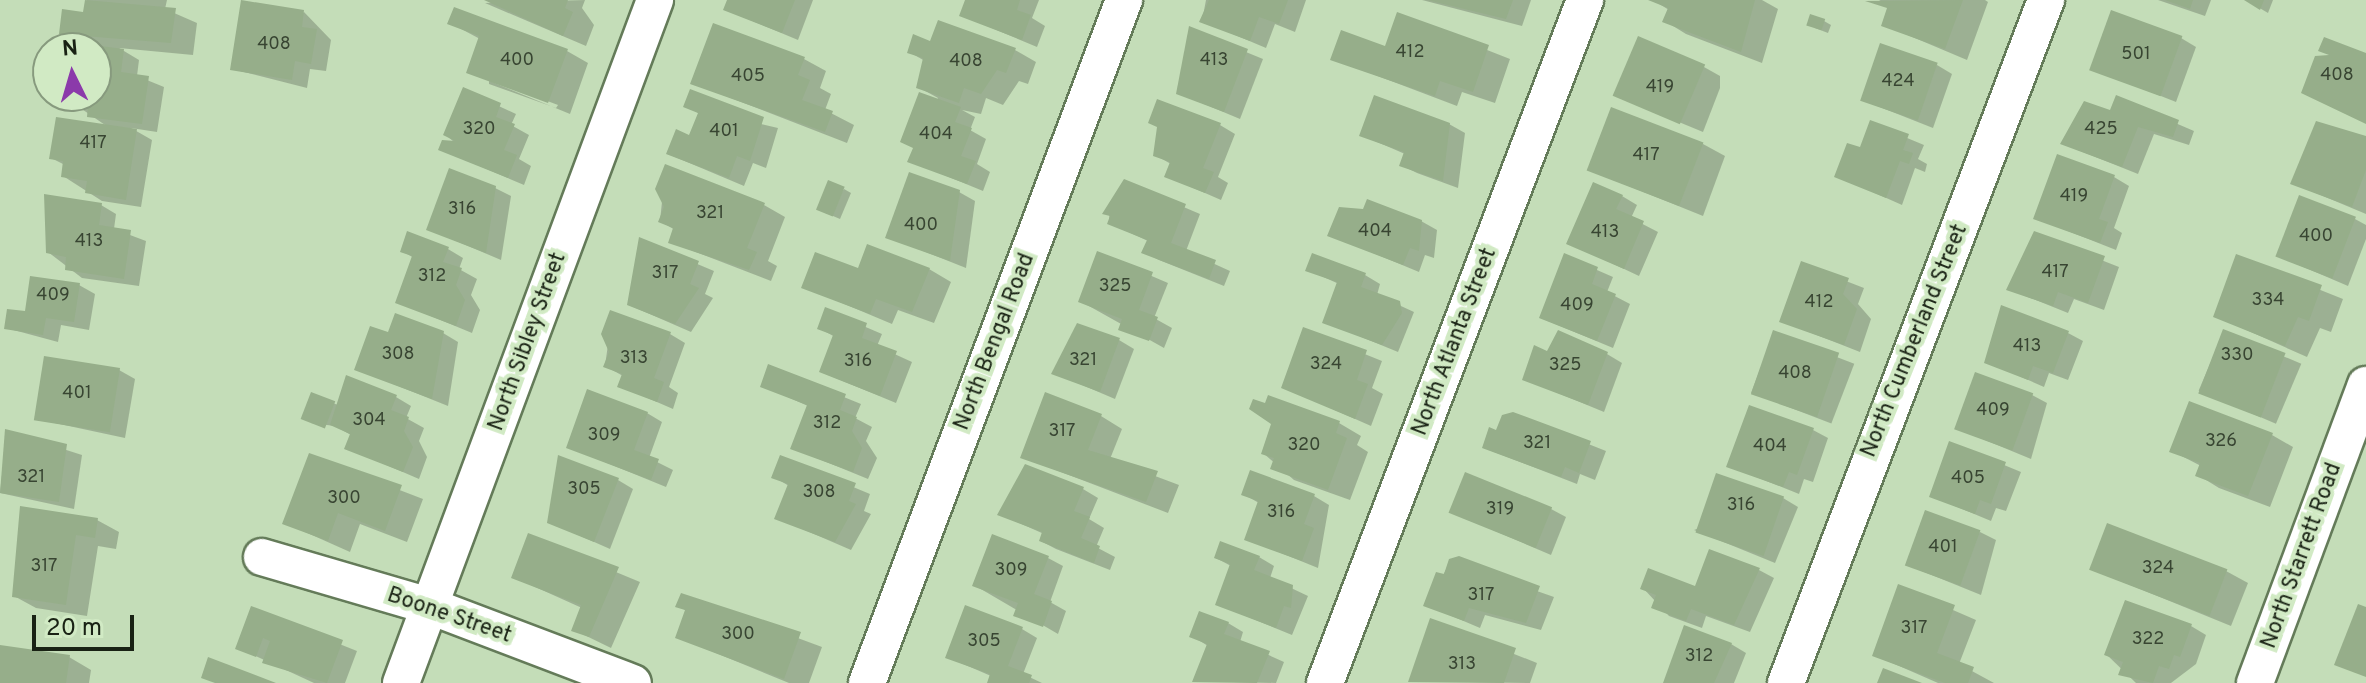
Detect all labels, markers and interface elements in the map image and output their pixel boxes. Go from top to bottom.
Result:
north arrow [32,32,112,112]
house number: 408 [257,34,291,56]
text: N [61,35,79,64]
house number: 412 [1396,42,1424,64]
house number: 501 [2121,44,2151,66]
house number: 400 [500,50,534,72]
house number: 413 [1200,50,1228,72]
house number: 408 [949,51,983,73]
house number: 408 [2320,65,2354,87]
house number: 405 [731,66,765,88]
house number: 424 [1881,71,1915,93]
house number: 419 [1646,77,1674,99]
house number: 320 [462,119,496,141]
house number: 425 [2084,119,2118,141]
house number: 401 [709,121,739,143]
house number: 404 [919,124,953,146]
house number: 417 [79,133,107,155]
house number: 417 [1632,145,1660,167]
house number: 419 [2060,186,2088,208]
house number: 316 [448,199,476,221]
house number: 321 [696,203,724,225]
house number: 400 [904,215,938,237]
house number: 404 [1358,221,1392,243]
street label: North Cumberland Street [1856,221,1974,461]
house number: 413 [1591,222,1619,244]
house number: 400 [2299,226,2333,248]
house number: 413 [75,231,103,253]
street label: North Atlanta Street [1407,244,1503,440]
street label: North Sibley Street [483,249,573,435]
street label: North Bengal Road [949,250,1041,434]
house number: 417 [2041,262,2069,284]
house number: 317 [652,263,678,285]
house number: 312 [418,266,446,288]
house number: 325 [1099,276,1131,298]
house number: 409 [36,285,70,307]
house number: 334 [2252,290,2284,312]
house number: 412 [1805,292,1833,314]
house number: 409 [1560,295,1594,317]
house number: 413 [2013,336,2041,358]
house number: 308 [381,344,415,366]
house number: 330 [2220,345,2254,367]
house number: 313 [620,348,648,370]
house number: 321 [1069,350,1097,372]
house number: 316 [844,351,872,373]
house number: 324 [1310,354,1342,376]
house number: 325 [1549,355,1581,377]
house number: 408 [1778,363,1812,385]
house number: 401 [62,383,92,405]
house number: 409 [1976,400,2010,422]
house number: 304 [352,410,386,432]
house number: 312 [813,413,841,435]
house number: 317 [1049,421,1075,443]
house number: 309 [588,425,620,447]
house number: 326 [2205,431,2237,453]
house number: 321 [1523,433,1551,455]
house number: 320 [1287,435,1321,457]
house number: 404 [1753,436,1787,458]
street label: North Starrett Road [2256,460,2348,652]
house number: 321 [17,467,45,489]
house number: 405 [1951,468,1985,490]
house number: 305 [567,479,601,501]
house number: 308 [802,482,836,504]
house number: 300 [327,488,361,510]
house number: 316 [1727,495,1755,517]
house number: 319 [1486,499,1514,521]
house number: 316 [1267,502,1295,524]
house number: 401 [1928,537,1958,559]
house number: 317 [31,556,57,578]
house number: 324 [2142,558,2174,580]
house number: 309 [995,560,1027,582]
street label: Boone Street [383,582,515,650]
house number: 317 [1468,585,1494,607]
scale bar [36,599,138,649]
text: 20 m [46,614,102,644]
house number: 317 [1901,618,1927,640]
house number: 300 [721,624,755,646]
house number: 322 [2132,629,2164,651]
house number: 305 [967,631,1001,653]
house number: 312 [1685,646,1713,668]
house number: 313 [1448,654,1476,676]

